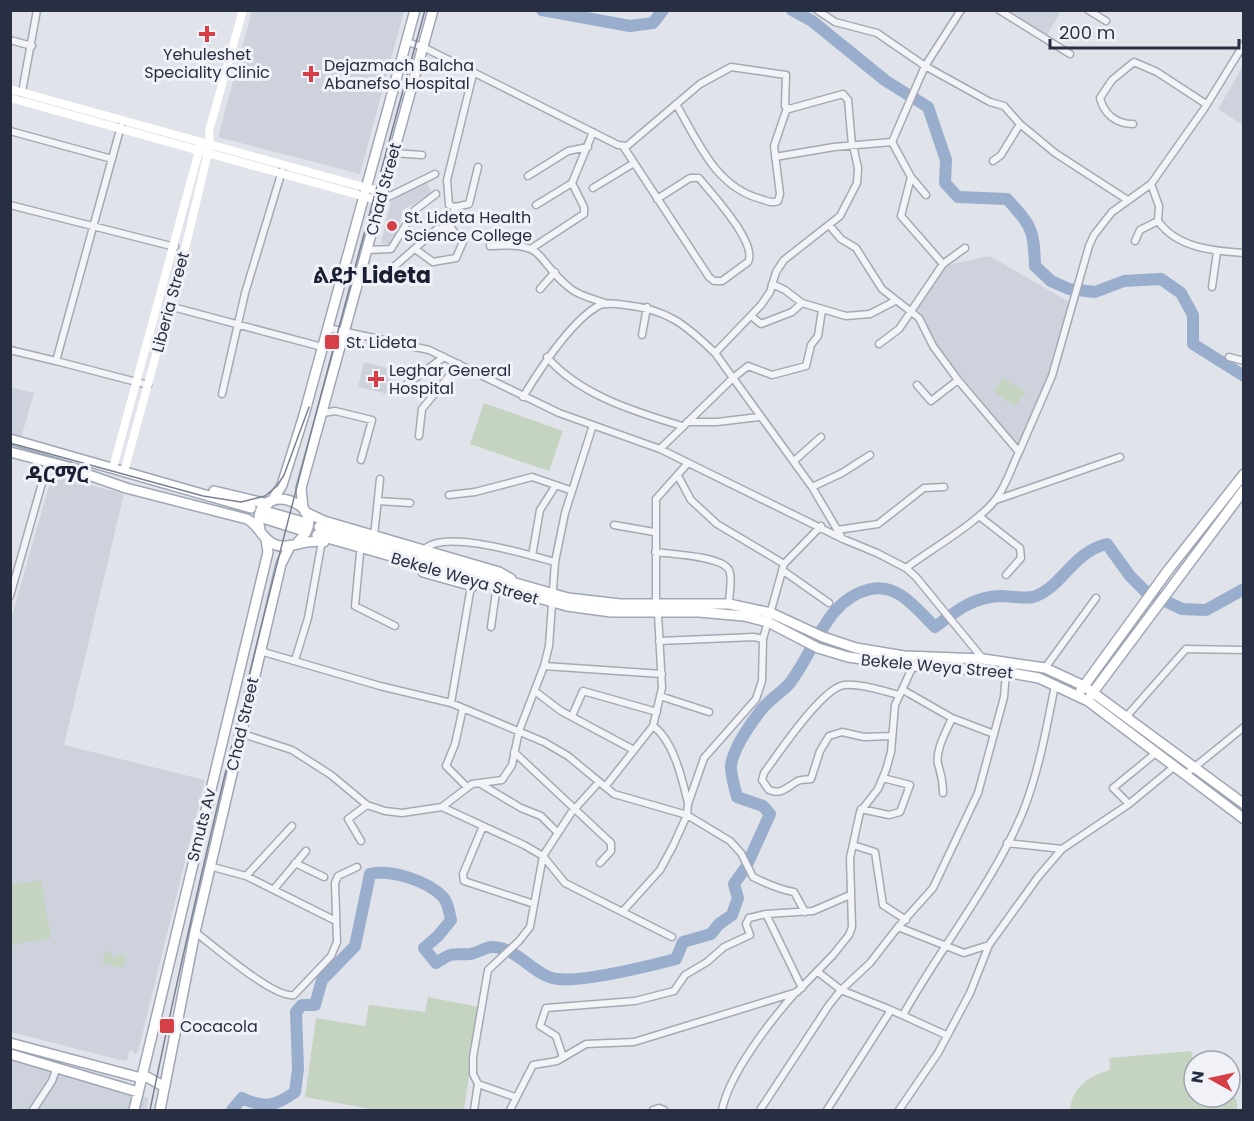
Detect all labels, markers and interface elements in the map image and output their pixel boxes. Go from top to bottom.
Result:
scale bar [1050,12,1239,50]
text: 200 m [1059,20,1115,45]
marker: Yehuleshet Speciality Clinic [198,25,216,43]
place label: Yehuleshet Speciality Clinic [144,43,270,84]
place label: Dejazmach Balcha Abanefso Hospital [324,54,474,95]
marker: Dejazmach Balcha Abanefso Hospital [302,65,320,83]
street label: Chad Street [360,140,407,238]
place label: St. Lideta Health Science College [404,206,532,247]
marker: St. Lideta Health Science College [385,219,399,233]
street label: Liberia Street [146,249,195,355]
district label: ልደታ Lideta [313,260,431,291]
place label: St. Lideta [346,331,417,354]
marker: St. Lideta [323,333,341,351]
place label: Leghar General Hospital [389,359,511,400]
marker: Leghar General Hospital [367,370,385,388]
district label: ዳርማር [25,459,89,490]
street label: Bekele Weya Street [388,546,541,611]
street label: Bekele Weya Street [860,648,1014,685]
street label: Chad Street [221,675,264,773]
street label: Smuts Av [181,786,222,864]
place label: Cocacola [180,1015,258,1038]
marker: Cocacola [158,1017,176,1035]
north arrow [1182,1049,1242,1109]
text: N [1185,1069,1210,1085]

